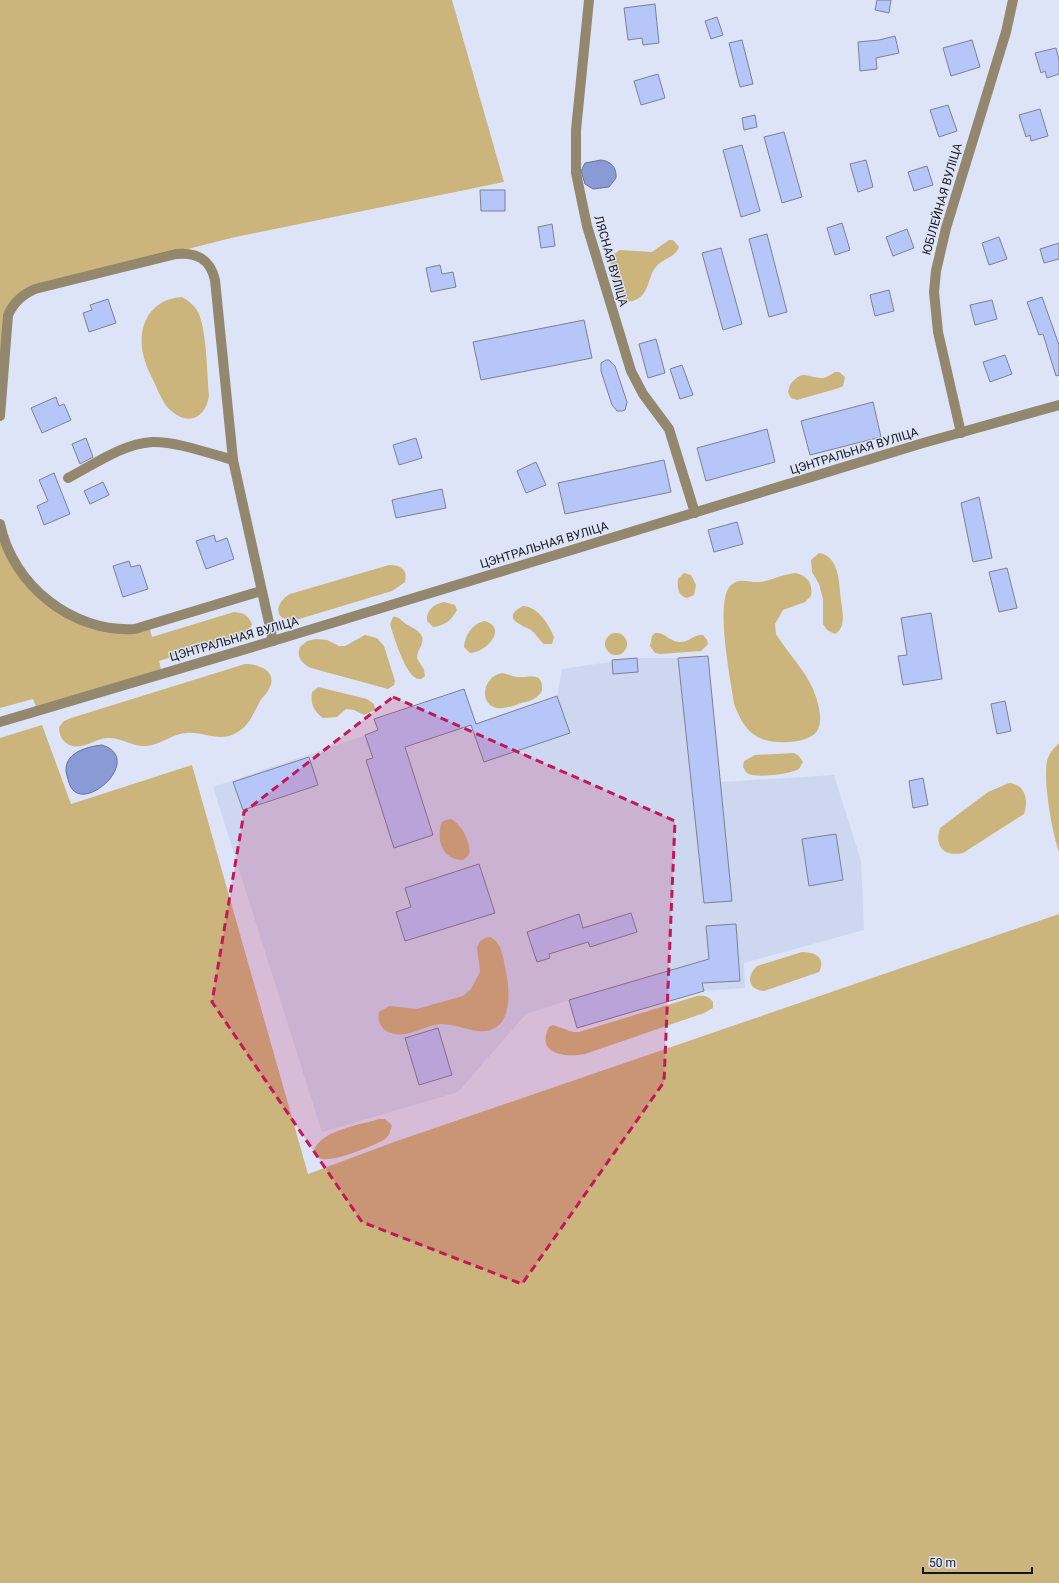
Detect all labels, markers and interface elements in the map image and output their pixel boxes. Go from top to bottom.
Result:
street label: ЮБІЛЕЙНАЯ ВУЛІЦА [918,141,965,257]
street label: ЛЯСНАЯ ВУЛІЦА [591,214,631,308]
street label: ЦЭНТРАЛЬНАЯ ВУЛІЦА [788,425,920,477]
street label: ЦЭНТРАЛЬНАЯ ВУЛІЦА [478,519,610,571]
street label: ЦЭНТРАЛЬНАЯ ВУЛІЦА [168,614,300,664]
scale bar [923,1549,1032,1575]
text: 50 m [929,1556,956,1570]

